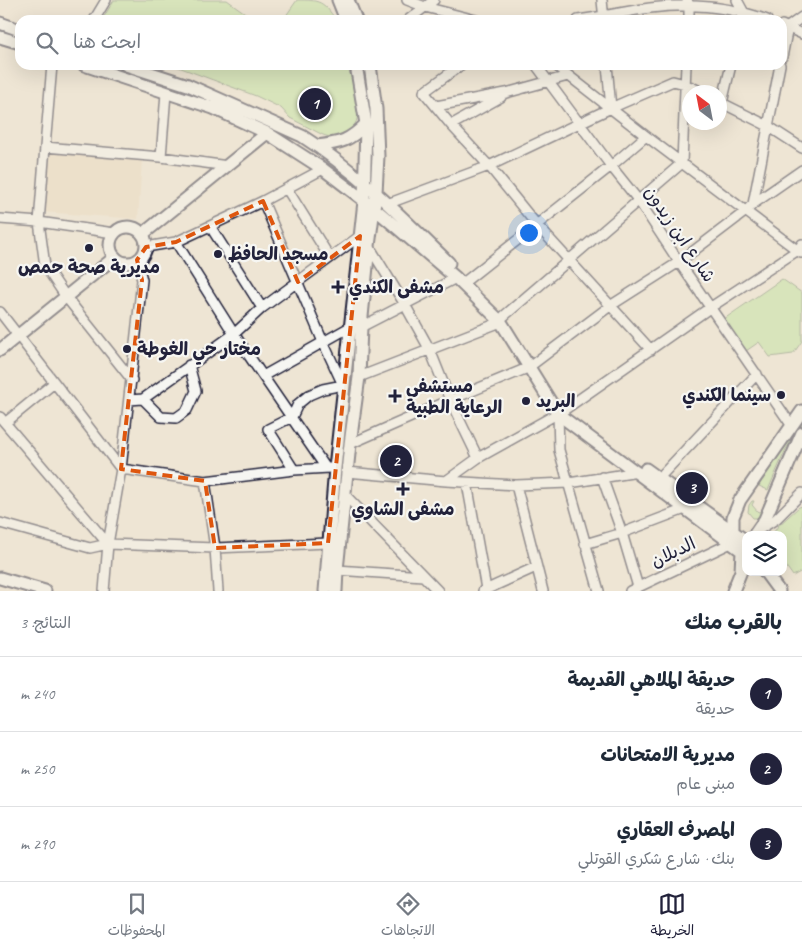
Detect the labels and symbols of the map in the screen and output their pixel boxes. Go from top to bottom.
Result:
pin: 1 [299,85,331,123]
north arrow [682,85,727,130]
street label: شارع ابن زيدون [639,182,720,287]
your location [516,220,542,246]
marker: مديرية صحة حمص [83,242,95,254]
place label: مسجد الحافظ [228,243,329,265]
marker: مسجد الحافظ [212,248,224,260]
place label: مديرية صحة حمص [18,256,160,278]
place label: مشفى الكندي [349,276,444,301]
marker: مشفى الكندي [331,280,345,294]
place label: مختار حي الغوطة [137,338,261,365]
marker: مختار حي الغوطة [121,343,133,355]
place label: مستشفى الرعاية الطبية [406,375,502,418]
place label: سينما الكندي [682,384,771,409]
marker: مستشفى الرعاية الطبية [388,389,402,403]
marker: سينما الكندي [775,389,787,401]
place label: البريد [536,390,575,412]
marker: البريد [520,395,532,407]
pin: 2 [380,442,412,480]
pin: 3 [676,469,708,507]
marker: مشفى الشاوي [396,482,410,496]
place label: مشفى الشاوي [351,498,455,523]
street label: الدبلان [647,532,699,572]

